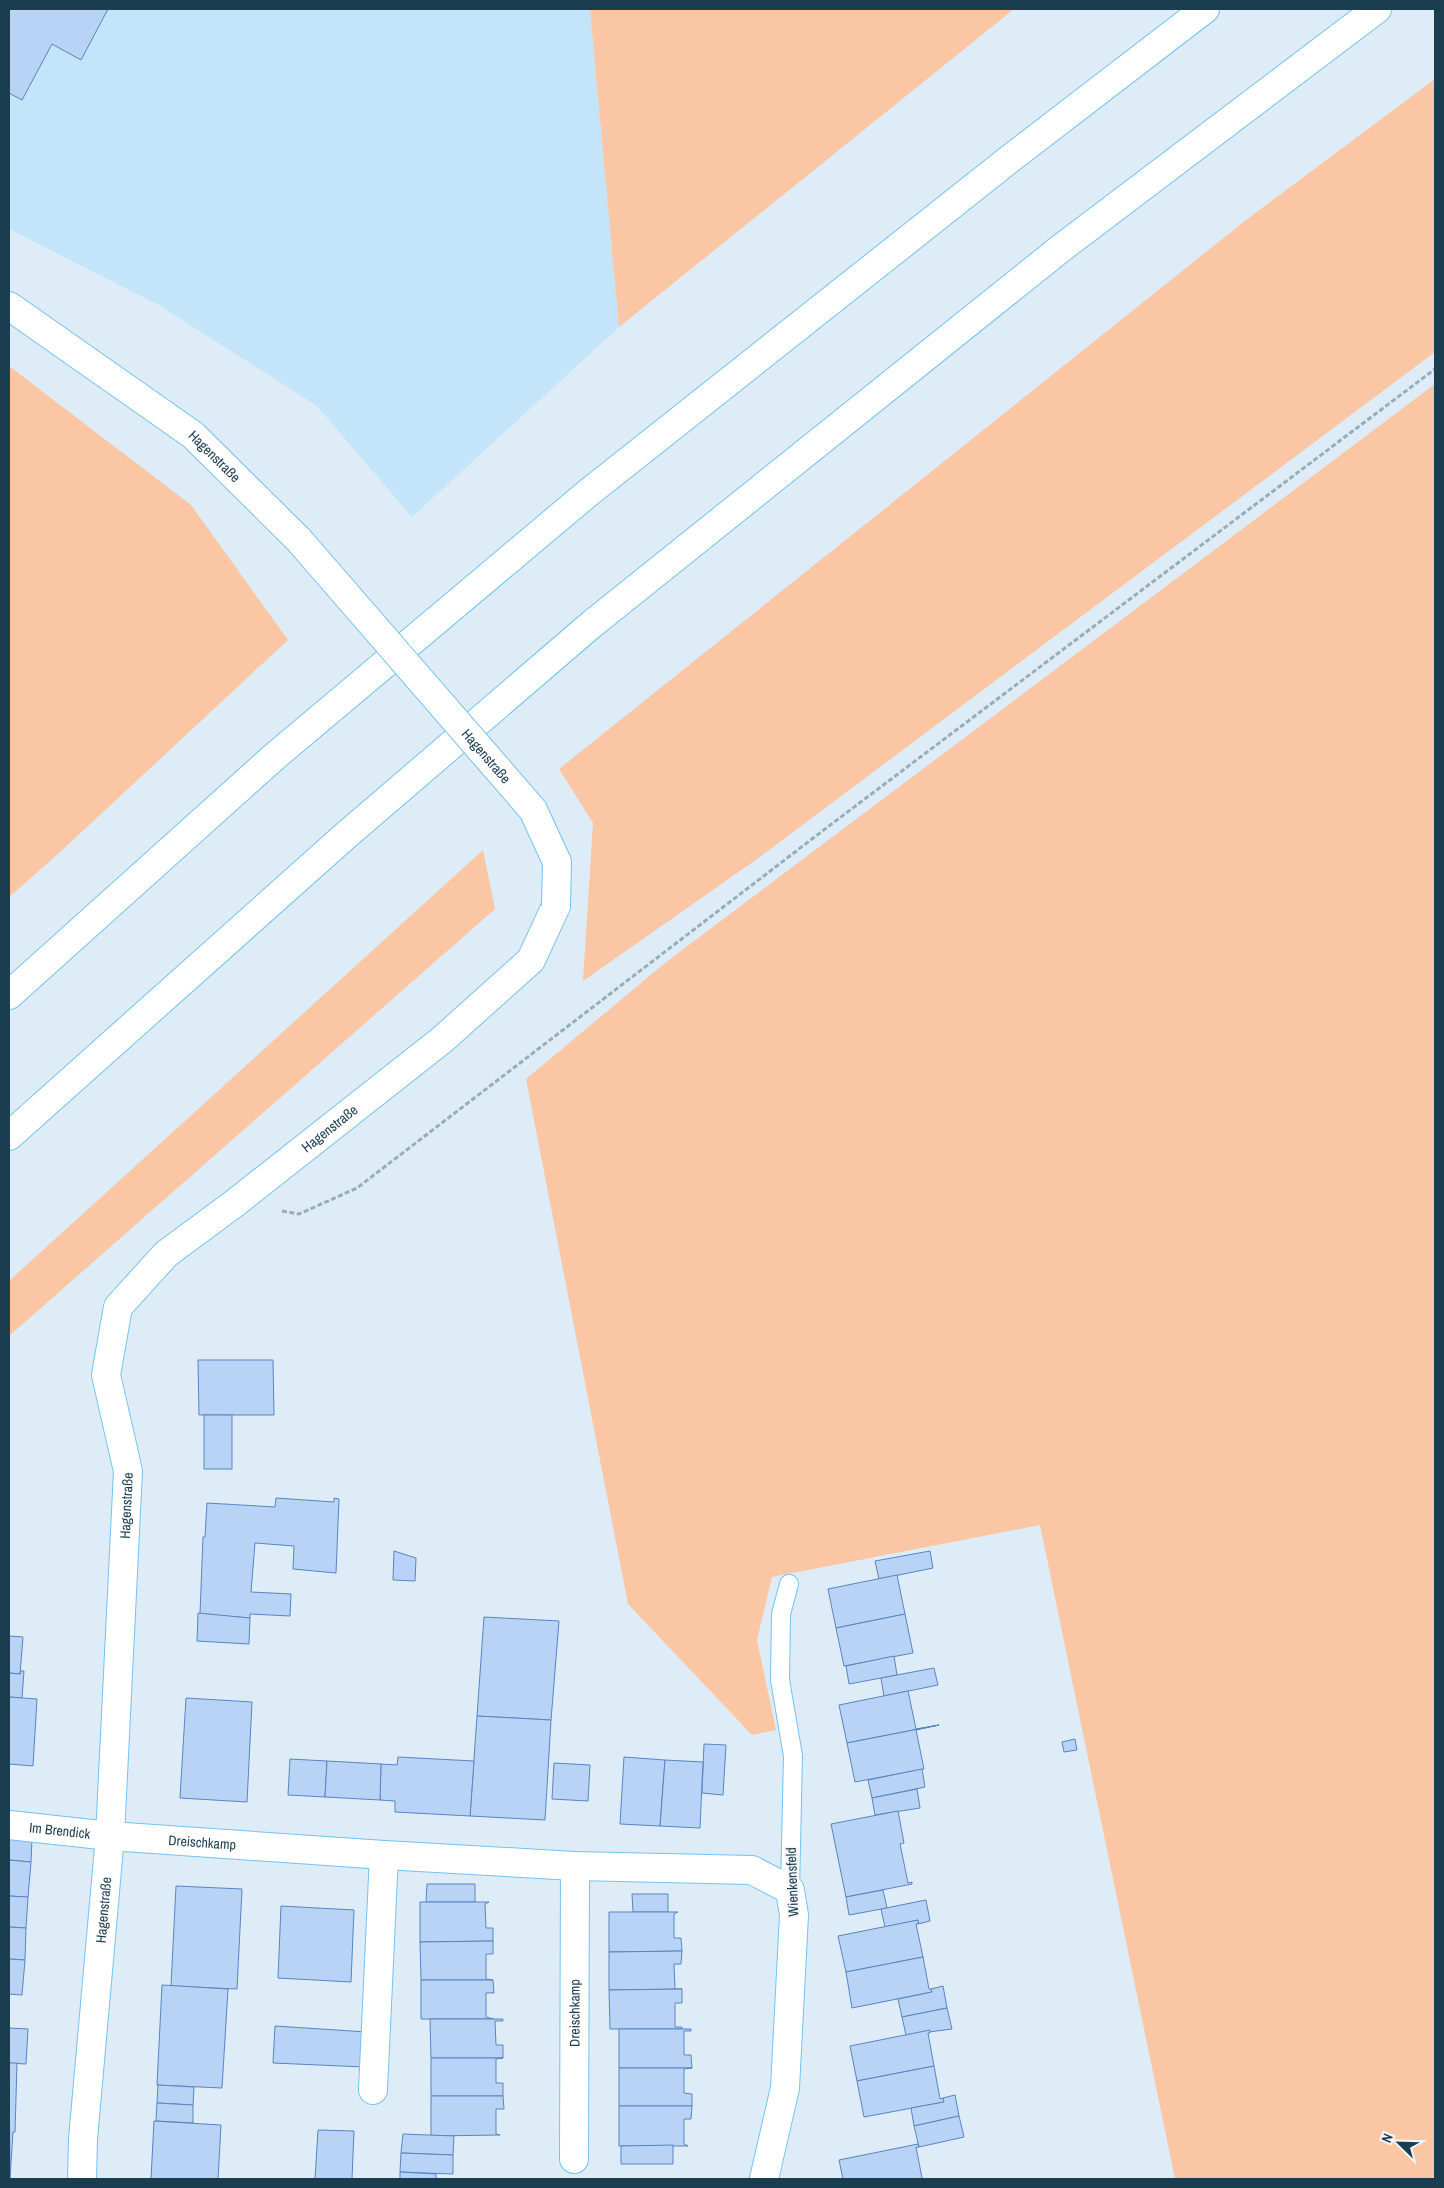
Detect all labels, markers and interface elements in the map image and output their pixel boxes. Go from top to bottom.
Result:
street label: Hagenstraße [185,427,244,486]
street label: Hagenstraße [458,725,515,787]
street label: Hagenstraße [298,1101,361,1156]
street label: Hagenstraße [116,1472,137,1539]
street label: Im Brendick [28,1818,91,1843]
street label: Dreischkamp [168,1831,237,1854]
street label: Wienkensfeld [782,1847,802,1917]
street label: Hagenstraße [92,1876,115,1944]
street label: Dreischkamp [565,1979,584,2047]
north arrow [1374,2118,1424,2168]
text: N [1377,2131,1397,2145]

